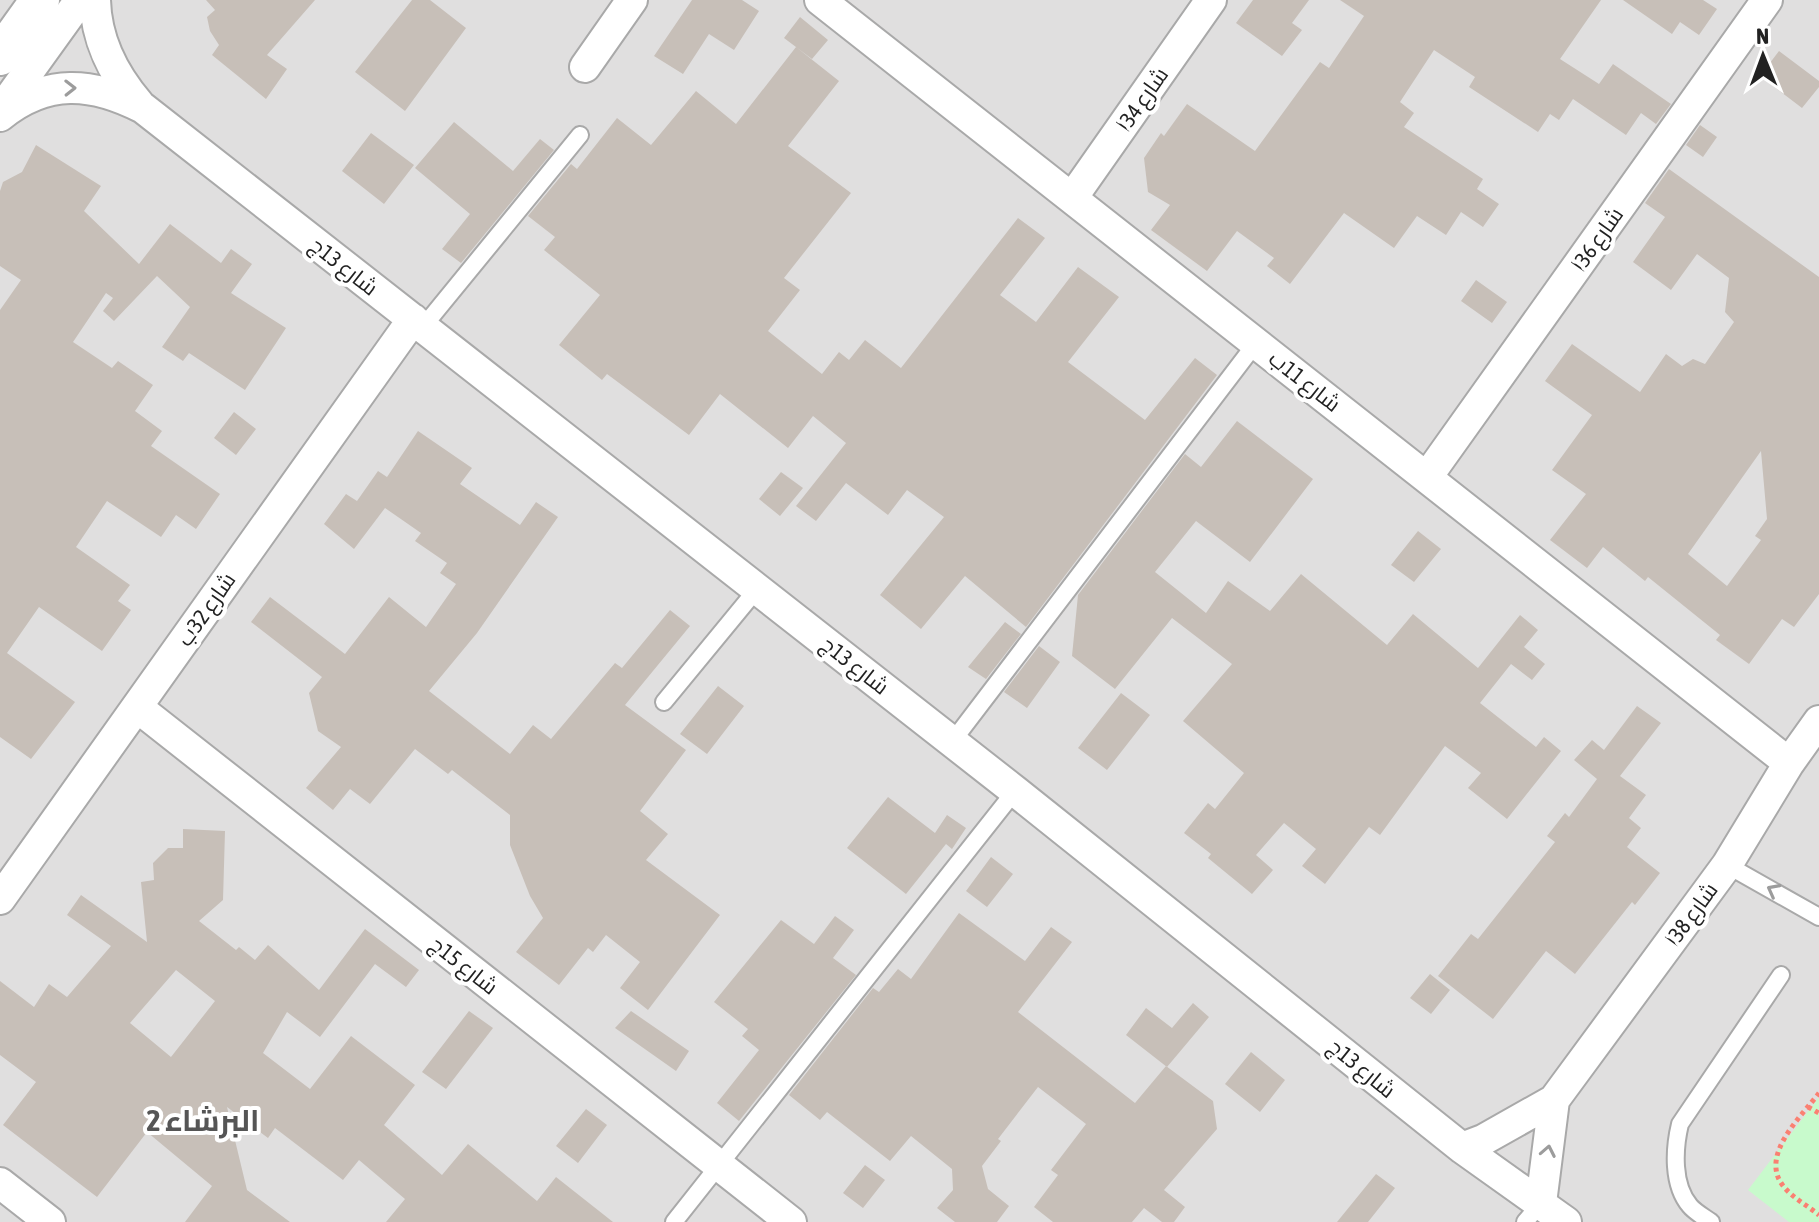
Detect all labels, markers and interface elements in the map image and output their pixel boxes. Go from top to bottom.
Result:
north arrow [1723,16,1803,96]
text: N [1756,23,1769,49]
street label: شارع 34ا [1111,62,1175,137]
one-way arrow [64,80,77,97]
street label: شارع 36ا [1566,202,1630,277]
street label: شارع 13ج [304,231,383,302]
street label: شارع 11ب [1263,345,1346,419]
street label: شارع 32ب [171,567,242,652]
street label: شارع 13ج [815,630,894,701]
street label: شارع 38ا [1659,877,1724,952]
one-way arrow [1767,885,1782,900]
street label: شارع 15ج [424,930,503,1001]
street label: شارع 13ج [1322,1033,1401,1105]
district label: البرشاء 2 [147,1103,260,1139]
one-way arrow [1539,1145,1556,1158]

